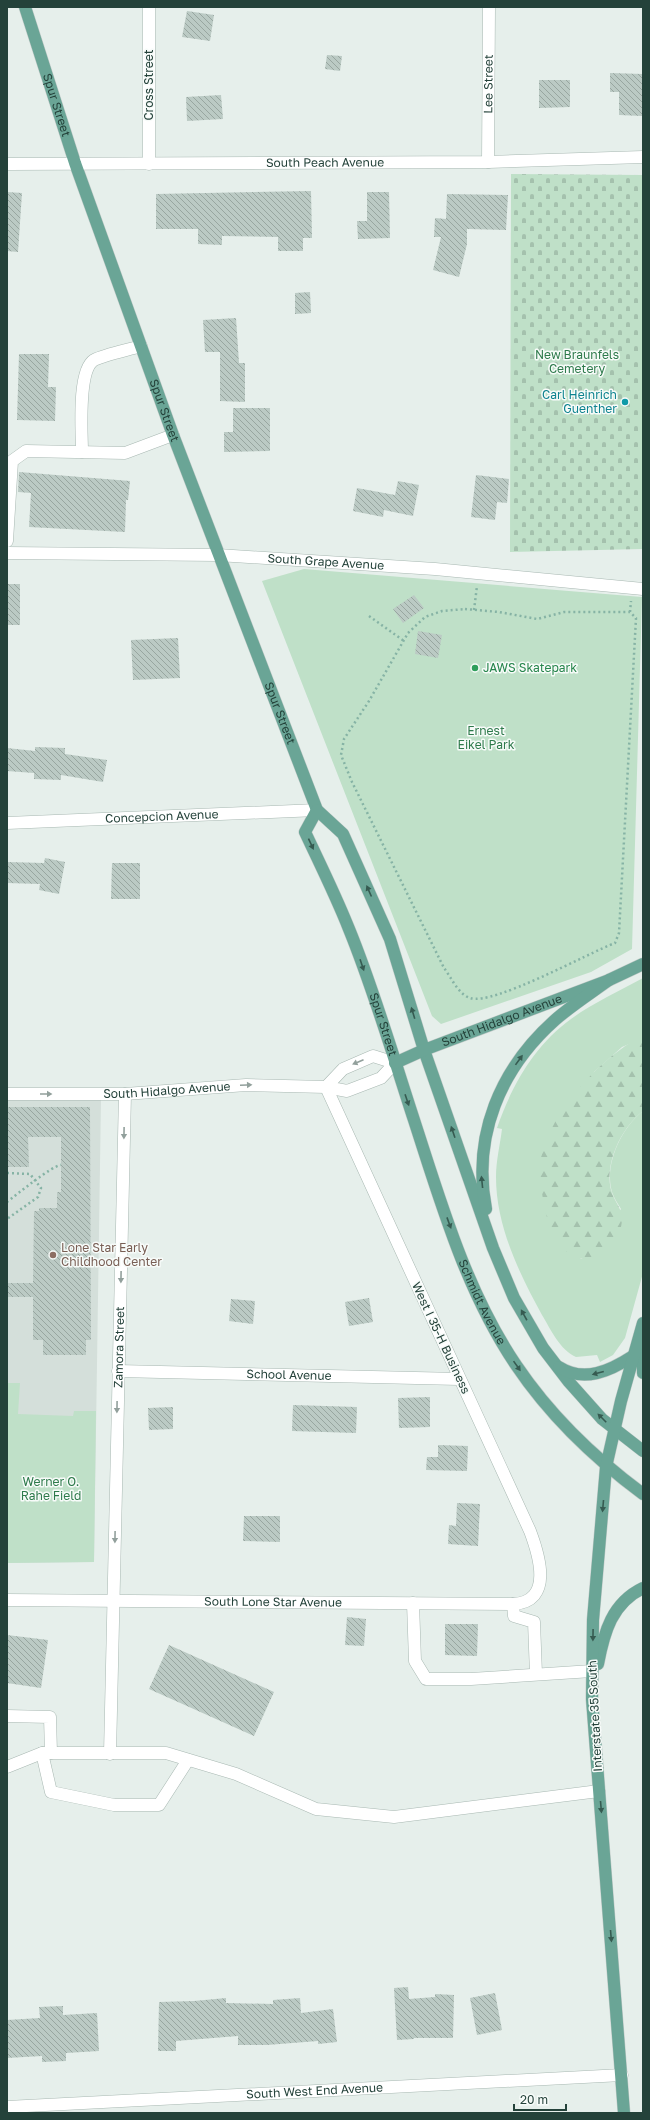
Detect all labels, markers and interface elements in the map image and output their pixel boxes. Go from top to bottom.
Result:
street label: Cross Street [141,49,156,121]
street label: Lee Street [480,54,496,114]
street label: Spur Street [40,71,74,139]
street label: South Peach Avenue [266,154,384,170]
park label: New Braunfels Cemetery [535,347,619,376]
street label: Spur Street [147,377,183,444]
place label: Carl Heinrich Guenther [542,387,617,416]
marker: Carl Heinrich Guenther [620,397,630,407]
street label: South Grape Avenue [267,550,385,573]
place label: JAWS Skatepark [483,660,577,675]
marker: JAWS Skatepark [470,663,480,673]
street label: Spur Street [262,680,299,747]
park label: Ernest Eikel Park [458,723,515,752]
street label: Concepcion Avenue [105,806,219,826]
one-way arrow [308,839,314,850]
one-way arrow [366,885,372,896]
one-way arrow [359,960,365,972]
street label: South Hidalgo Avenue [439,990,564,1050]
street label: Spur Street [366,991,401,1058]
one-way arrow [410,1007,416,1019]
one-way arrow [514,1055,523,1066]
one-way arrow [352,1060,364,1066]
street label: South Hidalgo Avenue [103,1078,231,1101]
one-way arrow [240,1082,253,1088]
one-way arrow [40,1091,53,1097]
one-way arrow [404,1095,410,1107]
one-way arrow [449,1126,455,1138]
one-way arrow [121,1127,127,1140]
one-way arrow [478,1176,485,1188]
one-way arrow [446,1218,452,1230]
place label: Lone Star Early Childhood Center [61,1240,162,1269]
marker: Lone Star Early Childhood Center [48,1250,58,1260]
street label: Schmidt Avenue [455,1257,509,1347]
one-way arrow [117,1271,124,1283]
street label: West I 35-H Business [409,1280,474,1396]
street label: Zamora Street [110,1306,127,1388]
one-way arrow [520,1309,527,1321]
one-way arrow [513,1360,521,1371]
street label: School Avenue [246,1366,332,1383]
one-way arrow [592,1370,605,1376]
one-way arrow [114,1401,121,1413]
one-way arrow [597,1413,607,1423]
park label: Werner O. Rahe Field [21,1474,81,1503]
one-way arrow [600,1500,606,1512]
one-way arrow [112,1531,118,1544]
street label: South Lone Star Avenue [204,1594,342,1610]
one-way arrow [590,1629,596,1642]
street label: Interstate 35 South [584,1660,605,1772]
one-way arrow [597,1801,604,1813]
one-way arrow [608,1930,615,1942]
street label: South West End Avenue [246,2079,383,2102]
scale bar [514,2086,566,2112]
text: 20 m [520,2092,548,2107]

